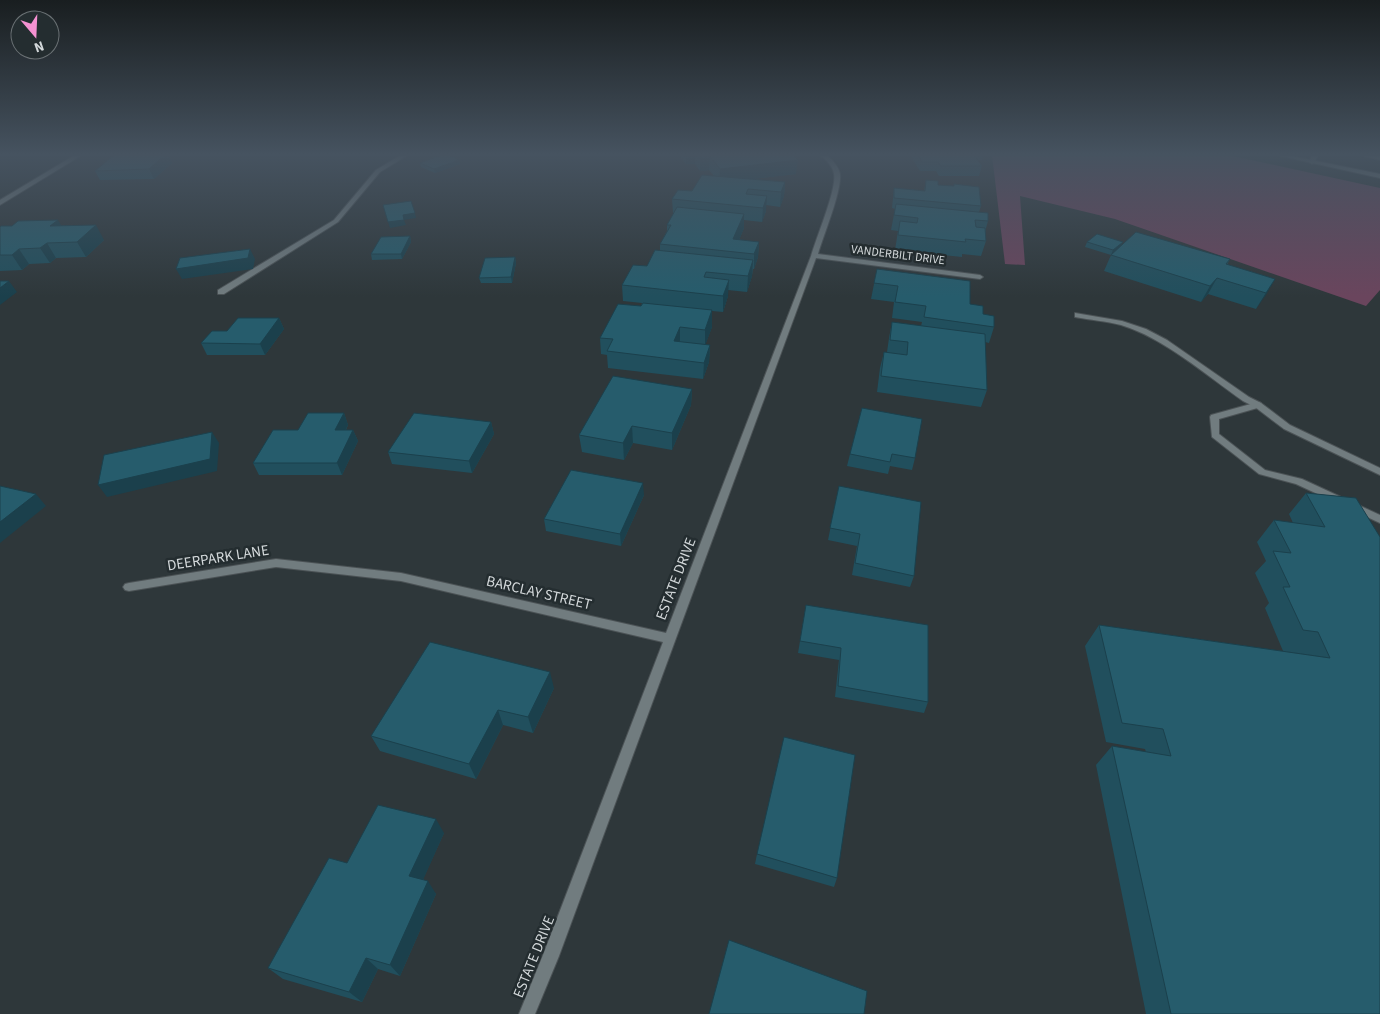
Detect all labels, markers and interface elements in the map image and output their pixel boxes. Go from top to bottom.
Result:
north arrow [10,10,60,60]
text: N [31,35,47,57]
street label: VANDERBILT DRIVE [850,241,946,269]
street label: ESTATE DRIVE [651,535,701,623]
street label: DEERPARK LANE [166,540,271,576]
street label: BARCLAY STREET [484,571,594,615]
street label: ESTATE DRIVE [508,913,560,1001]

